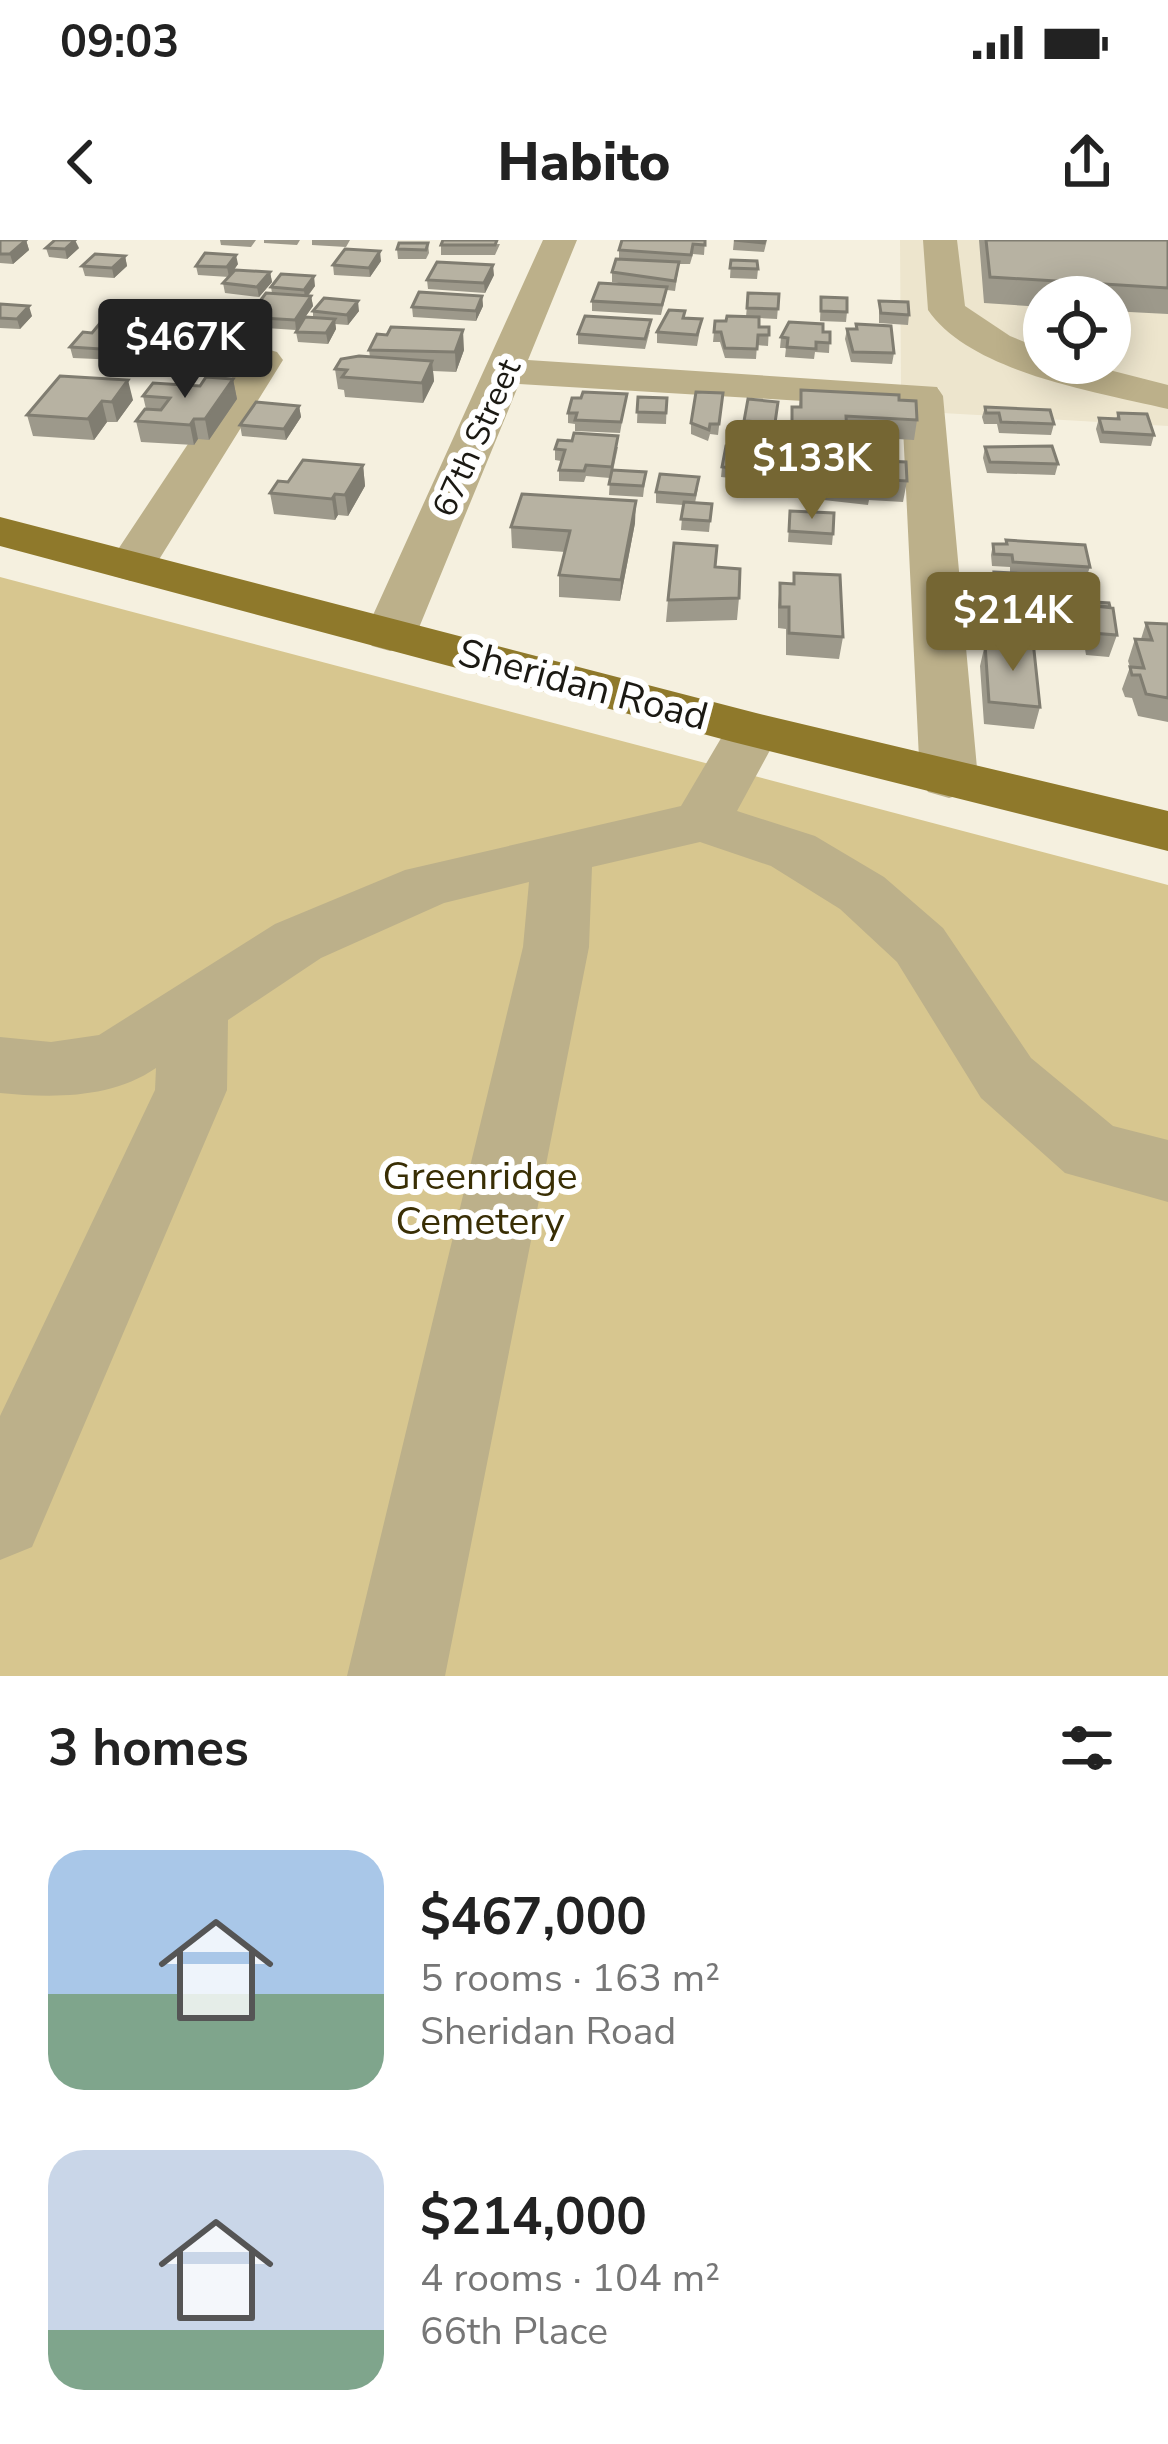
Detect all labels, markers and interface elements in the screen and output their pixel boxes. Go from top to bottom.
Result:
text: 09:03 [60,12,179,73]
text: Habito [498,125,670,199]
icon: back [48,129,114,195]
icon: share [1054,129,1120,195]
map controls [1023,276,1131,384]
button: locate [1023,276,1131,384]
pin: $467K [101,299,269,401]
text: $467K [125,311,245,364]
street label: 67th Street [422,352,532,524]
pin: $133K [728,420,896,522]
text: $133K [752,432,872,485]
pin: $214K [929,572,1097,674]
text: $214K [953,584,1073,637]
street label: Sheridan Road [452,626,714,744]
park label: Greenridge Cemetery [382,1150,578,1248]
text: 3 homes [48,1713,249,1783]
icon: filters [1054,1715,1120,1781]
text: $467,000 [420,1882,647,1952]
icon: home [144,1898,288,2042]
text: 5 rooms · 163 m² [420,1952,720,2005]
text: Sheridan Road [420,2005,676,2058]
text: $214,000 [420,2182,647,2252]
icon: home [144,2198,288,2342]
text: 4 rooms · 104 m² [420,2252,720,2305]
text: 66th Place [420,2305,608,2358]

